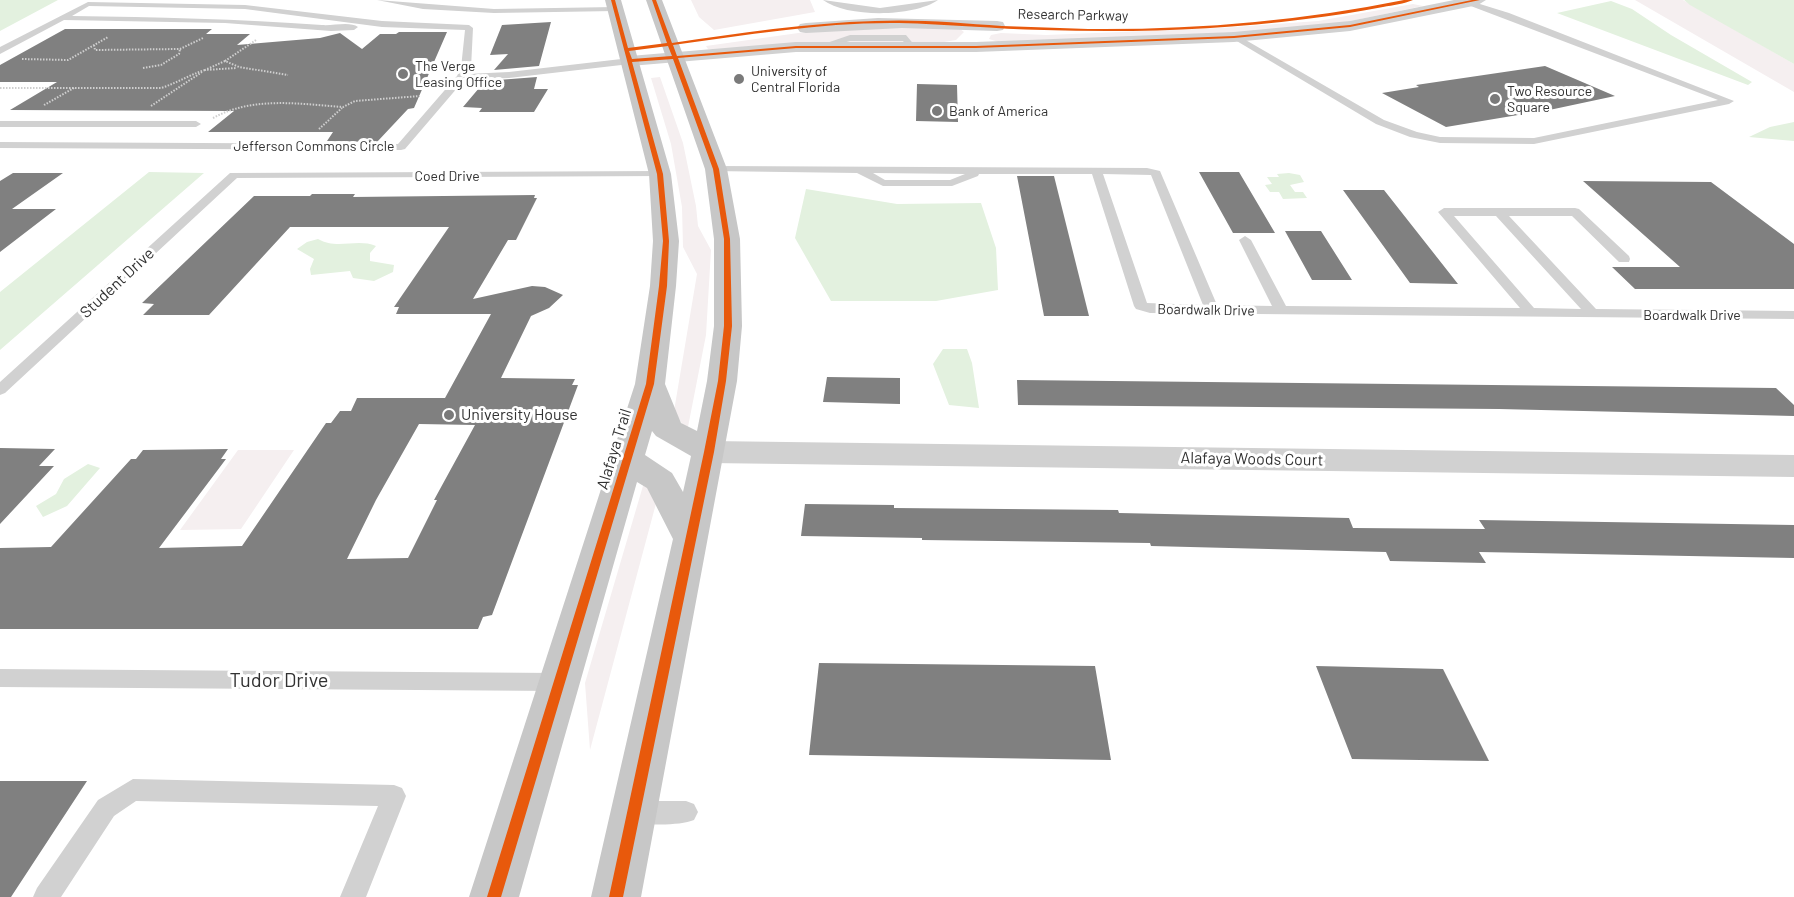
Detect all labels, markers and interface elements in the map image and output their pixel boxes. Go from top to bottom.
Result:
street label: Research Parkway [1017,6,1129,24]
place label: The Verge Leasing Office [415,58,502,90]
place label: University of Central Florida [751,63,840,96]
marker: The Verge Leasing Office [396,67,410,81]
marker: University of Central Florida [732,72,746,86]
place label: Two Resource Square [1507,83,1592,116]
marker: Two Resource Square [1488,92,1502,106]
place label: Bank of America [949,103,1048,119]
marker: Bank of America [930,104,944,118]
street label: Jefferson Commons Circle [234,138,394,154]
street label: Coed Drive [414,168,480,184]
street label: Student Drive [76,244,158,322]
street label: Boardwalk Drive [1157,301,1255,319]
street label: Boardwalk Drive [1643,307,1741,323]
place label: University House [461,405,578,425]
street label: Alafaya Trail [593,406,635,492]
marker: University House [442,408,456,422]
street label: Alafaya Woods Court [1180,448,1324,470]
street label: Tudor Drive [230,668,328,692]

